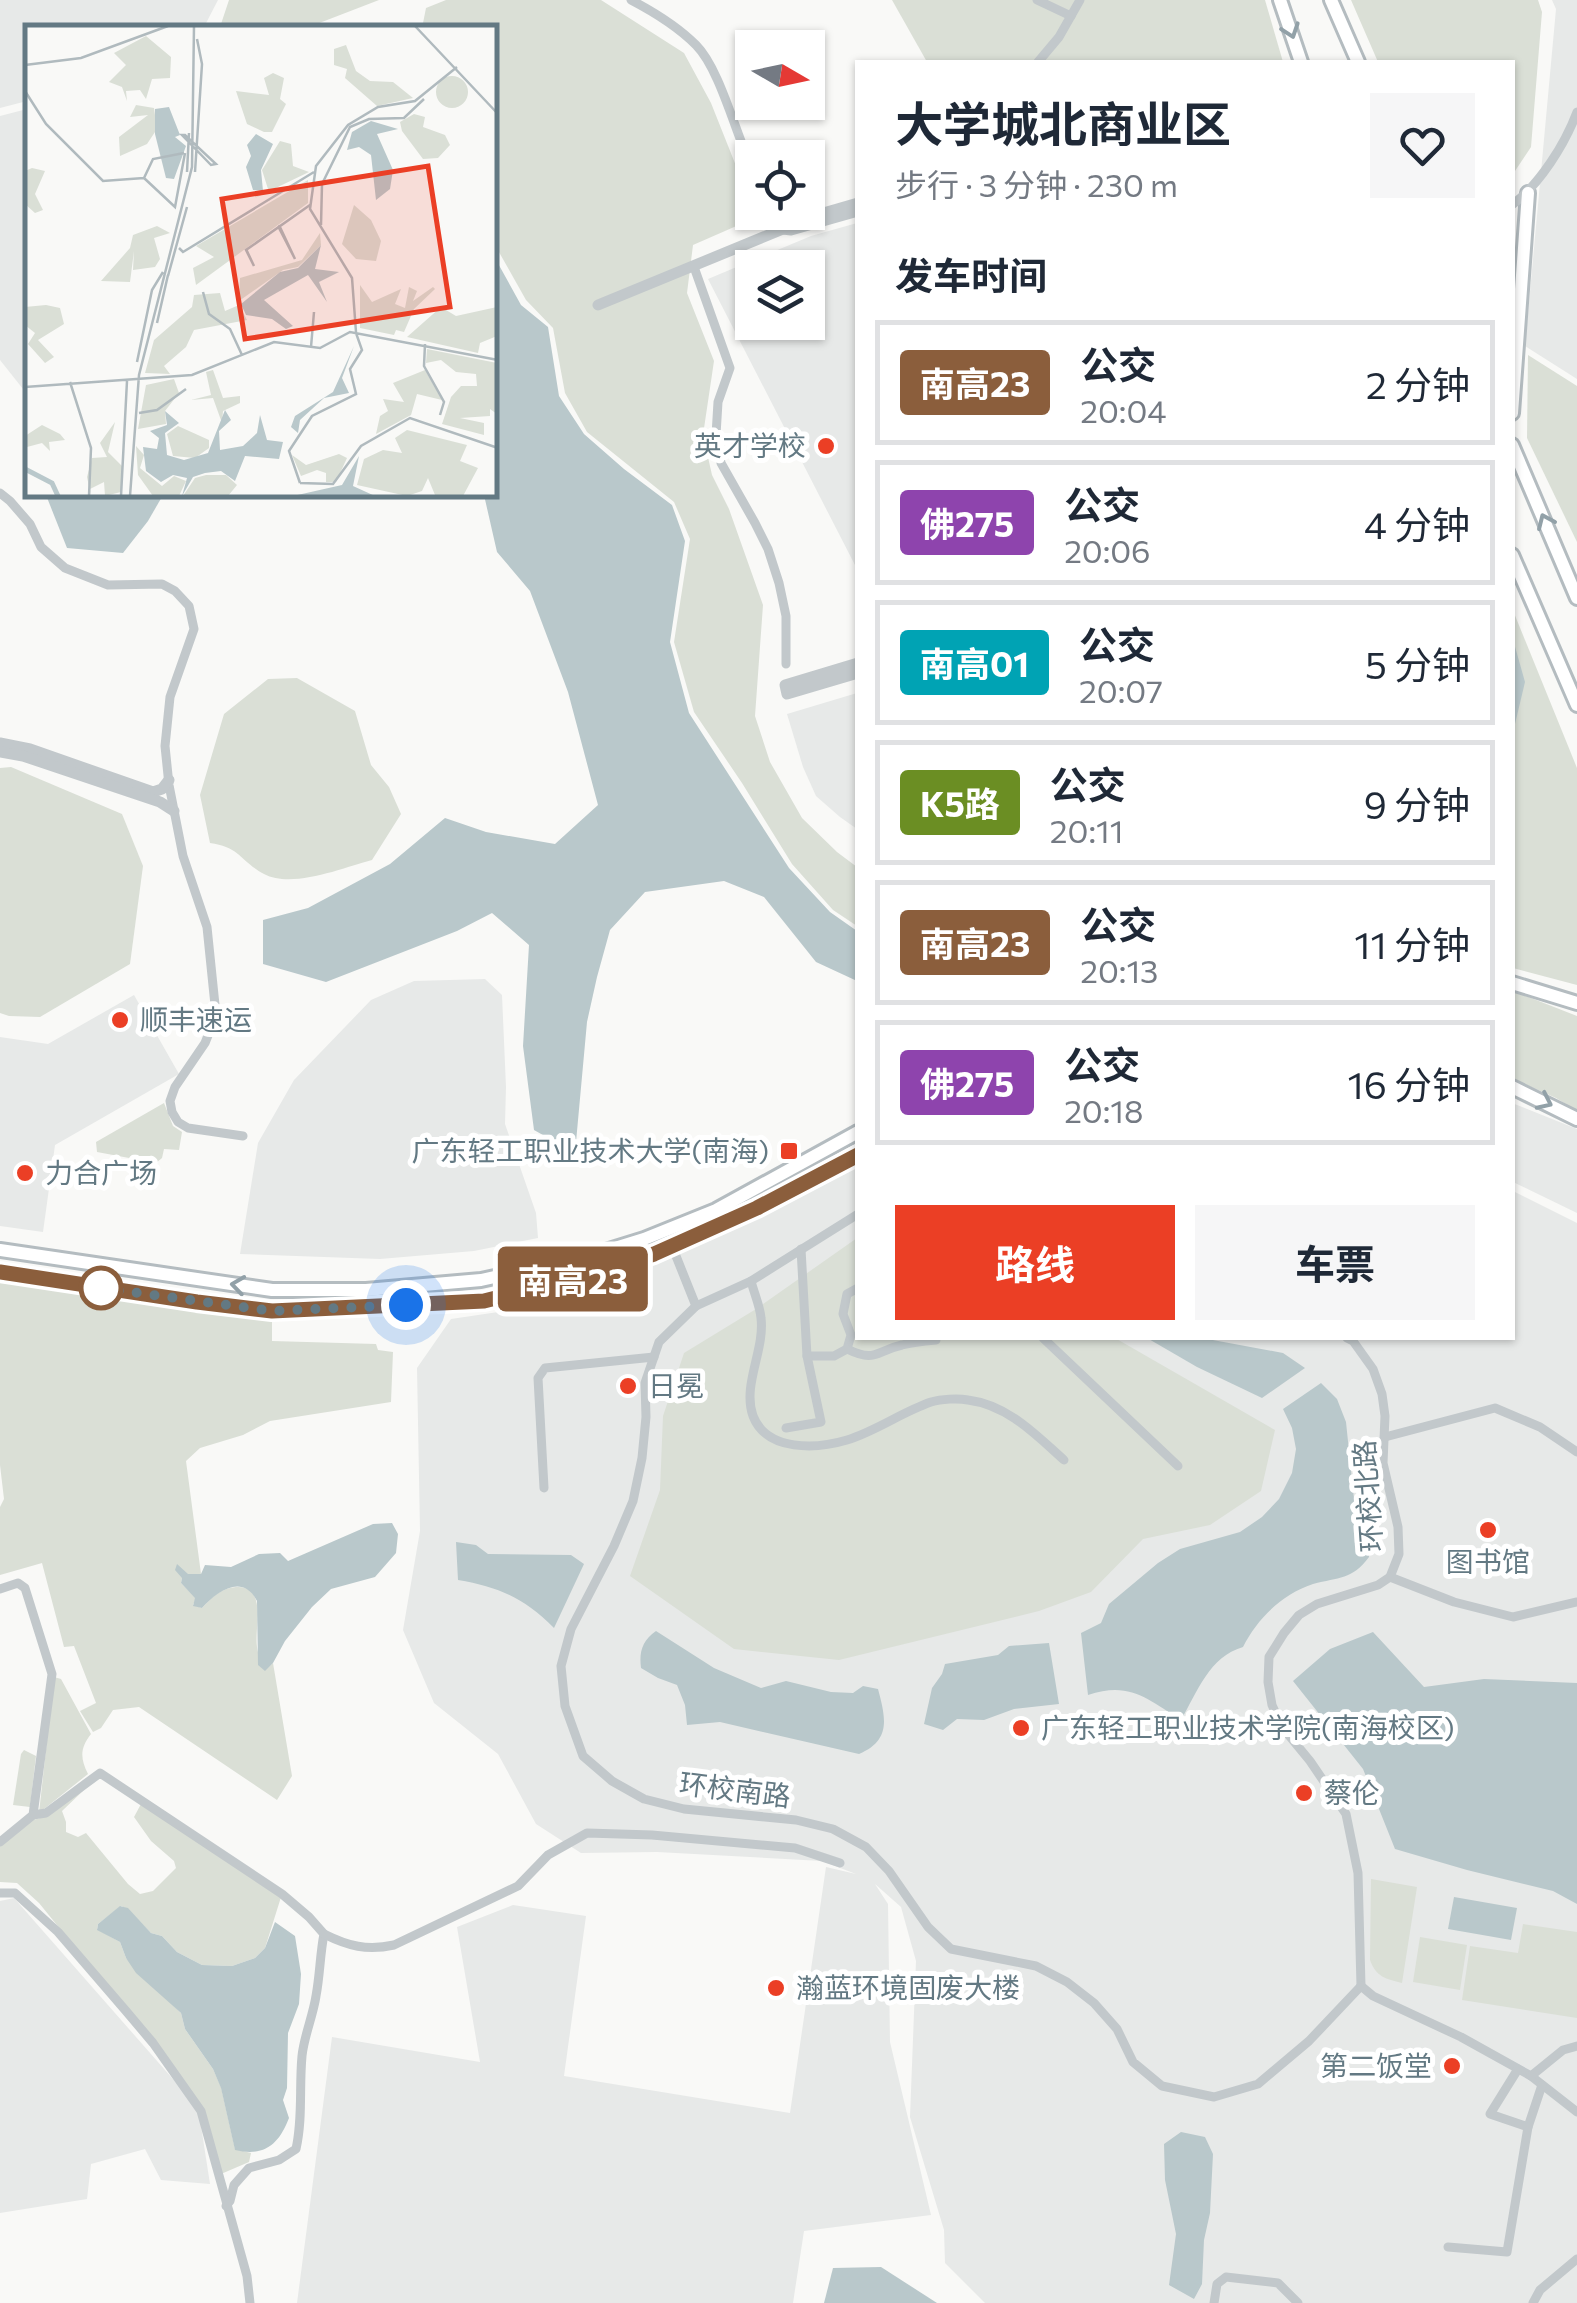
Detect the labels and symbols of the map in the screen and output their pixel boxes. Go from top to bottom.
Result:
one-way arrow [1279,22,1299,39]
inset map [25,25,498,498]
north arrow [735,30,825,120]
place label: 英才学校 [694,428,806,462]
marker: 英才学校 [815,435,837,457]
one-way arrow [1537,513,1557,531]
place label: 顺丰速运 [140,1002,252,1036]
marker: 顺丰速运 [109,1009,131,1031]
one-way arrow [1535,1090,1553,1110]
place label: 广东轻工职业技术大学(南海) [411,1133,769,1167]
marker: 广东轻工职业技术大学(南海) [778,1140,800,1162]
place label: 力合广场 [45,1155,157,1189]
marker: 力合广场 [14,1162,36,1184]
line badge: 南高23 [503,1246,643,1312]
unlabelled marker [80,1267,122,1309]
one-way arrow [229,1276,246,1297]
your location [381,1280,431,1330]
place label: 日冕 [648,1368,704,1402]
marker: 日冕 [617,1375,639,1397]
street label: 环校北路 [1346,1439,1388,1553]
marker: 图书馆 [1477,1519,1499,1541]
place label: 图书馆 [1446,1544,1530,1578]
place label: 广东轻工职业技术学院(南海校区) [1041,1710,1455,1744]
marker: 广东轻工职业技术学院(南海校区) [1010,1717,1032,1739]
street label: 环校南路 [677,1765,793,1813]
place label: 蔡伦 [1324,1775,1380,1809]
marker: 蔡伦 [1293,1782,1315,1804]
place label: 瀚蓝环境固废大楼 [796,1970,1020,2004]
marker: 瀚蓝环境固废大楼 [765,1977,787,1999]
place label: 第二饭堂 [1320,2048,1432,2082]
marker: 第二饭堂 [1441,2055,1463,2077]

